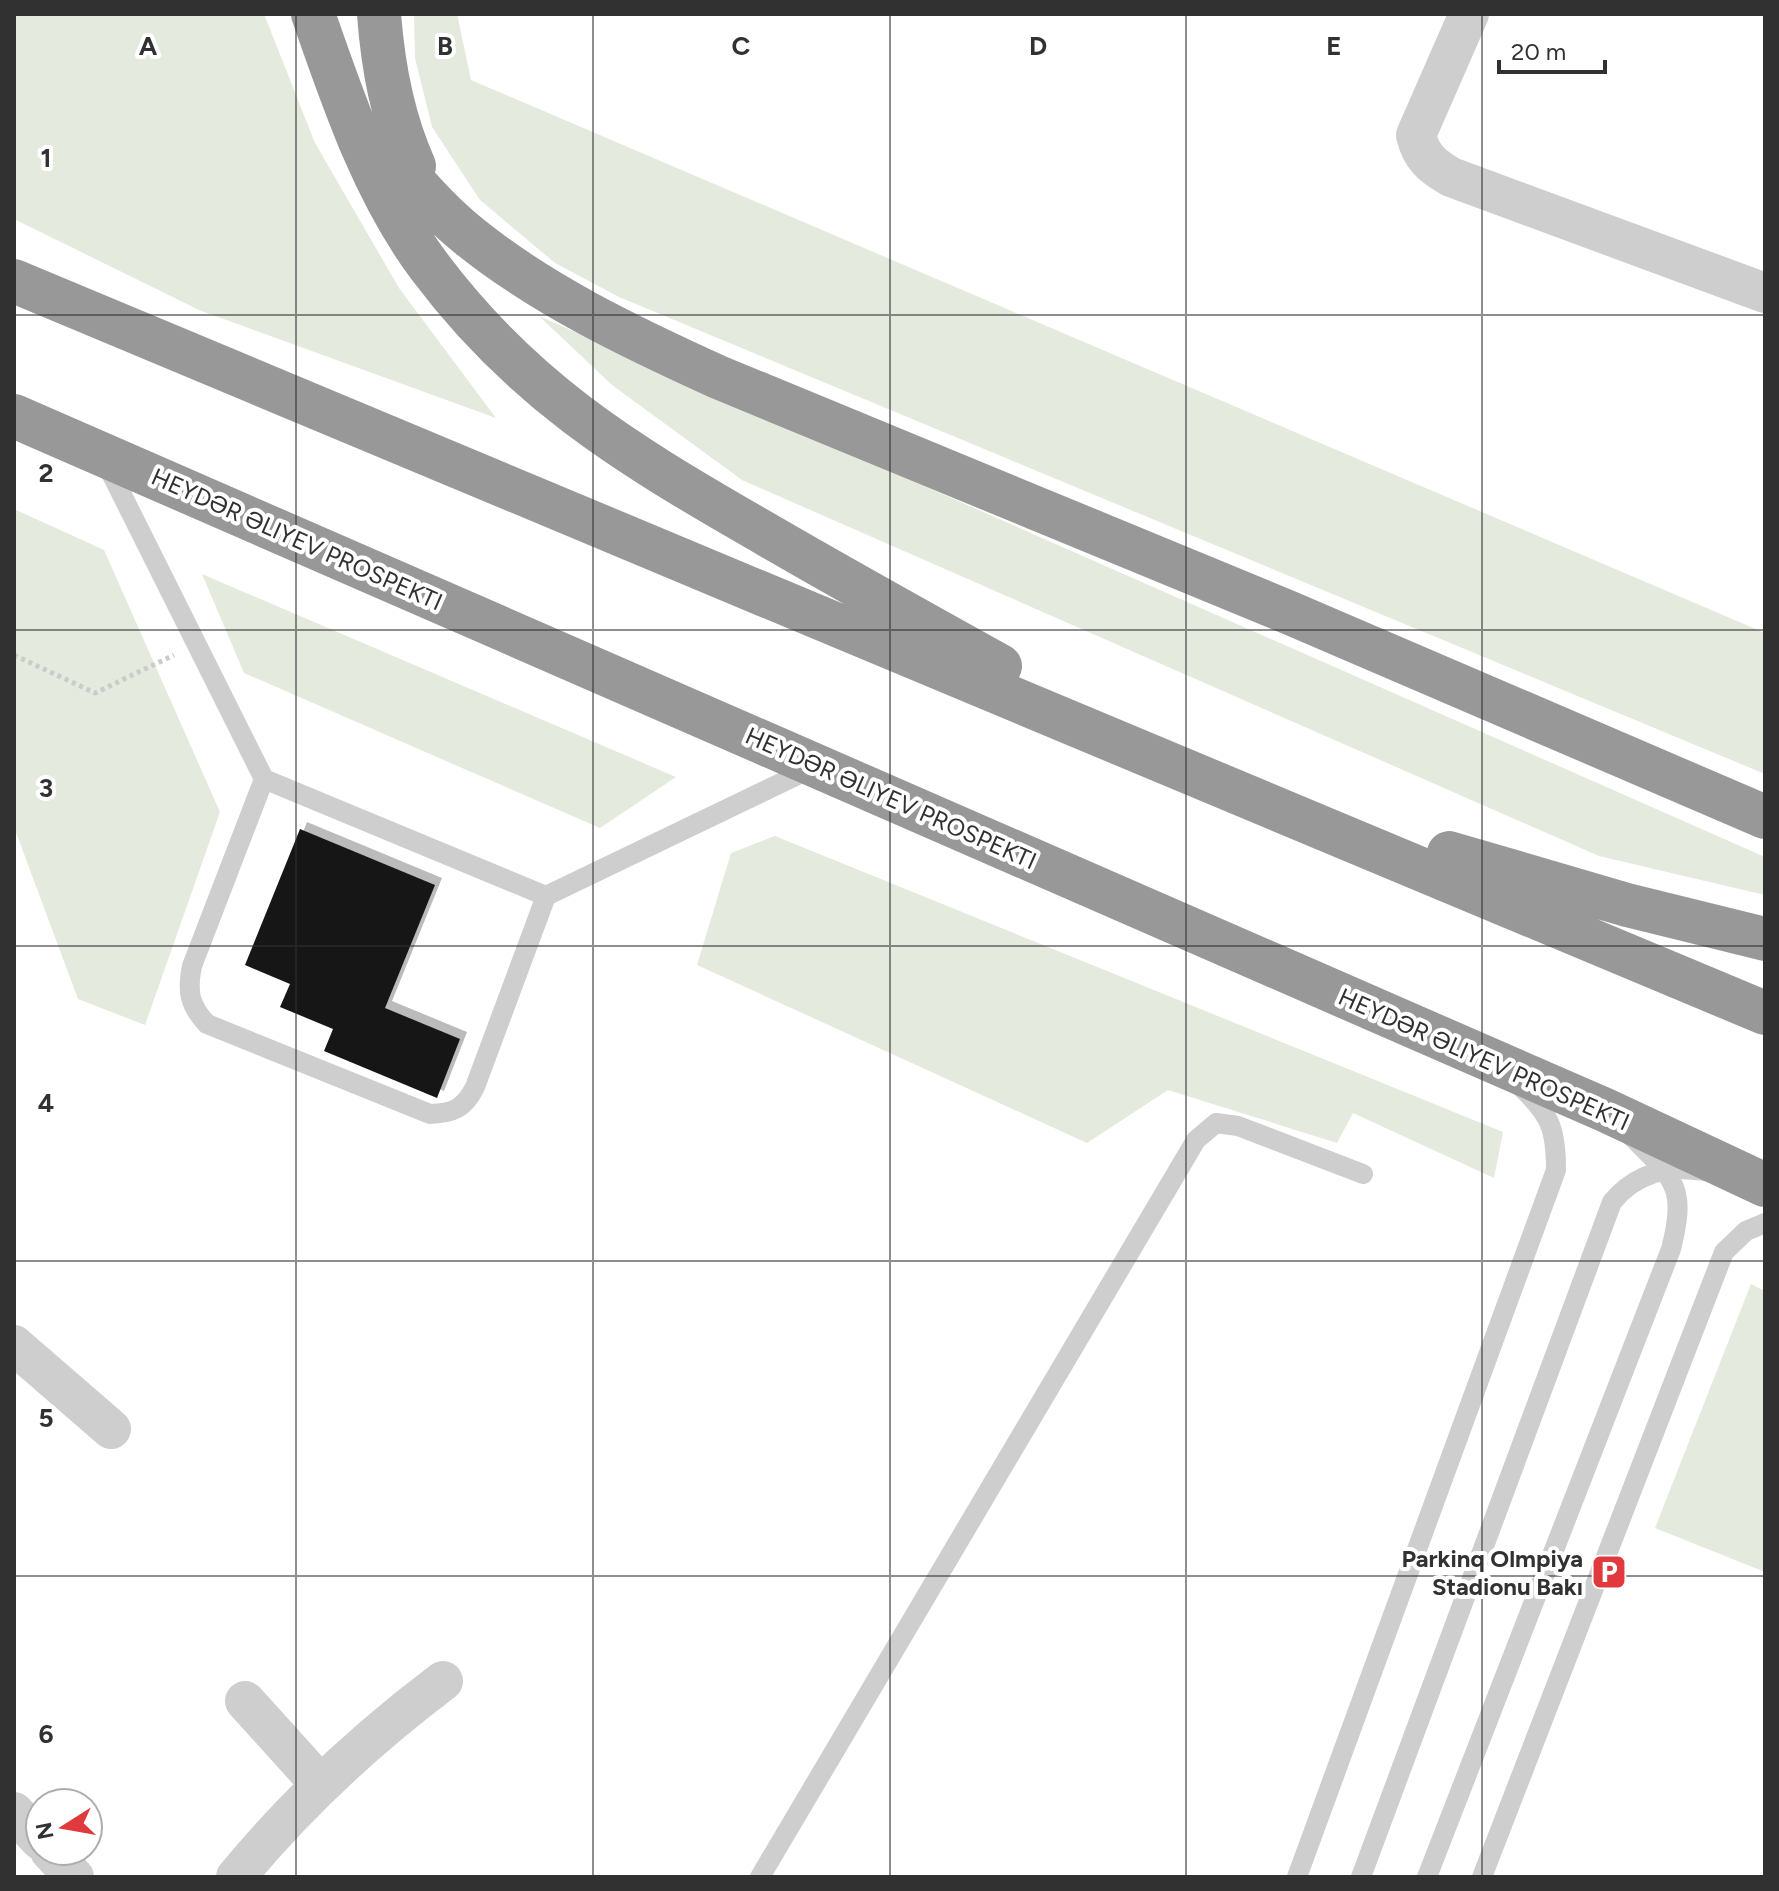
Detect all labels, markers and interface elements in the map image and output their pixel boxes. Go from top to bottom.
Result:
scale bar [1499,24,1605,74]
text: A [139,30,158,62]
text: B [437,30,453,62]
text: C [732,30,751,62]
text: D [1029,30,1047,62]
text: E [1326,30,1342,62]
text: 20 m [1511,37,1566,66]
text: 1 [41,142,51,174]
text: 2 [38,457,54,489]
street label: HEYDƏR ƏLIYEV PROSPEKTI [147,462,447,616]
street label: HEYDƏR ƏLIYEV PROSPEKTI [741,721,1041,875]
text: 3 [39,772,53,804]
street label: HEYDƏR ƏLIYEV PROSPEKTI [1334,982,1634,1136]
text: 4 [38,1087,54,1119]
text: 5 [38,1402,54,1434]
place label: Parkinq Olmpiya Stadionu Bakı [1401,1544,1583,1601]
parking icon: Parkinq Olmpiya Stadionu Bakı [1590,1553,1628,1591]
text: 6 [38,1718,54,1750]
north arrow [24,1787,104,1867]
text: N [30,1820,60,1842]

